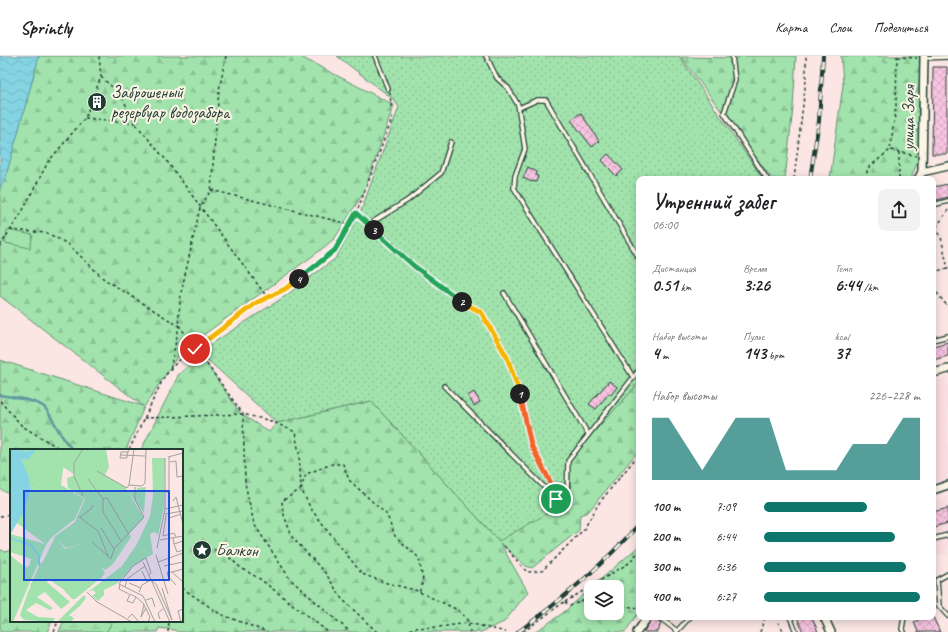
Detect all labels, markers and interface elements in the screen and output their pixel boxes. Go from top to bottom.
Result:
text: Sprintly [20,16,72,40]
text: Карта [775,19,807,36]
text: Слои [829,19,852,36]
text: Поделиться [874,19,928,36]
place label: Заброшеный резервуар водозабора [111,82,231,124]
street label: улица Заря [897,84,920,152]
building icon: Заброшеный резервуар водозабора [86,91,108,113]
text: Утренний забег [652,188,775,216]
button: share [878,189,920,231]
text: 06:00 [652,217,678,233]
pin: 3 [364,220,384,240]
text: 3 [372,223,376,237]
text: Дистанция [652,261,696,275]
text: Время [743,261,767,275]
text: Темп [835,261,852,275]
pin: 4 [289,269,309,289]
text: 4 [297,272,301,286]
text: 0.51 [652,275,678,296]
text: 3:26 [743,275,770,296]
text: 6:44 [835,275,861,296]
text: km [678,280,691,294]
text: /km [861,280,878,294]
pin: 2 [452,292,472,312]
text: 2 [460,295,464,309]
text: Набор высоты [652,329,707,343]
text: Пульс [743,329,765,343]
text: kcal [835,329,849,343]
pin [178,332,212,366]
icon: check [184,338,206,360]
text: 4 [652,343,660,364]
text: 143 [743,343,766,364]
text: 37 [835,343,850,364]
text: m [660,348,668,362]
text: bpm [766,348,784,362]
pin: 1 [510,384,530,404]
text: 1 [518,387,522,401]
text: Набор высоты [652,388,717,404]
text: 226–228 m [869,388,920,404]
inset map [10,449,183,622]
pin [539,482,573,516]
icon: arrive [545,488,567,510]
text: 100 m [652,499,680,515]
text: 7:09 [716,499,736,515]
text: 200 m [652,529,680,545]
text: 6:44 [716,529,736,545]
place icon: Балкон [191,539,213,561]
place label: Балкон [216,540,260,561]
text: 300 m [652,559,680,575]
text: 6:36 [716,559,736,575]
map controls [584,580,624,620]
button: layers [584,580,624,620]
text: 400 m [652,589,680,605]
text: 6:27 [716,589,736,605]

